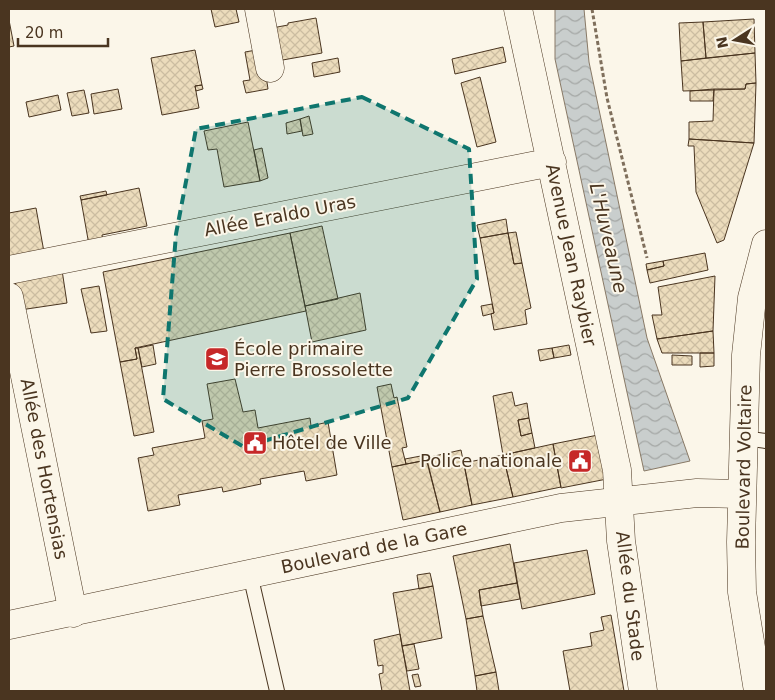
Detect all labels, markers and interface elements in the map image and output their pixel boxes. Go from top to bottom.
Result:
scale bar [18,15,108,47]
north arrow [710,15,760,65]
text: 20 m [25,24,63,42]
text: N [713,35,731,50]
street label: Avenue Jean Raybier [542,162,601,349]
water label: L'Huveaune [586,181,632,295]
street label: Allée Eraldo Uras [202,190,358,241]
place label: École primaire Pierre Brossolette [234,338,393,380]
school or university icon: École primaire Pierre Brossolette [204,346,230,372]
street label: Allée des Hortensias [17,377,72,561]
street label: Boulevard Voltaire [732,384,755,550]
public building icon: Hôtel de Ville [242,430,268,456]
place label: Hôtel de Ville [272,432,392,453]
public building icon: Police nationale [567,448,593,474]
place label: Police nationale [420,450,562,471]
street label: Boulevard de la Gare [279,518,469,578]
street label: Allée du Stade [612,530,649,662]

